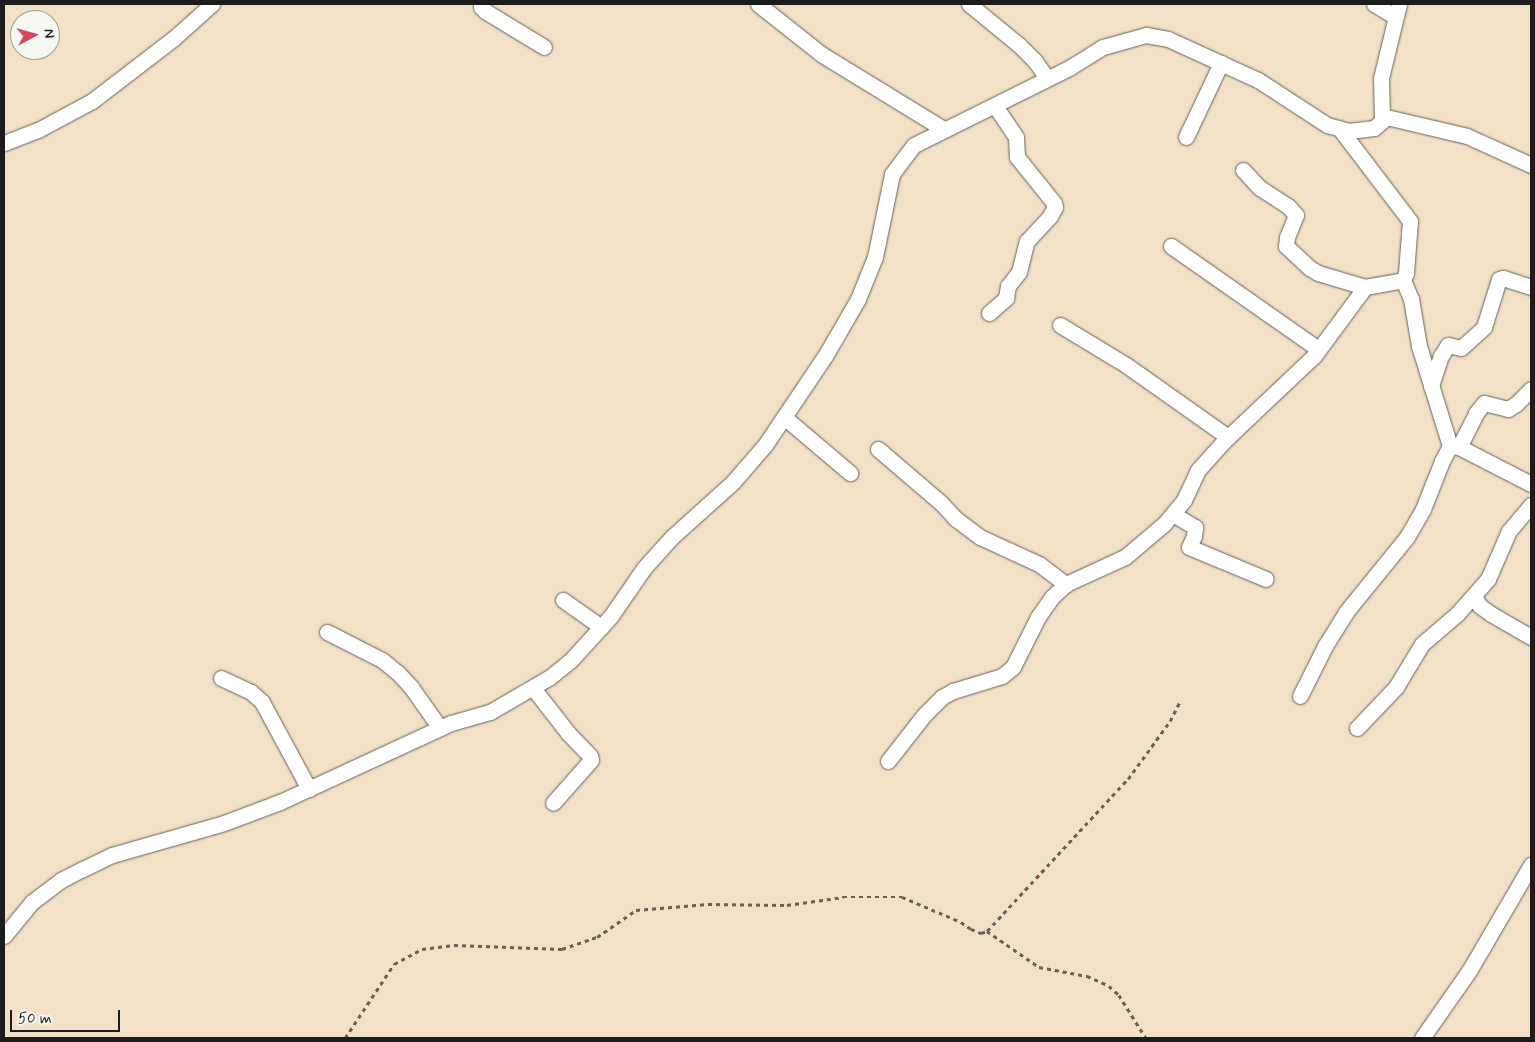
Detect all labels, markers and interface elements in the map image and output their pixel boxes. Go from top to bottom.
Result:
north arrow [10,10,60,60]
text: N [39,28,58,39]
scale bar [12,1000,122,1032]
text: 50 m [18,1009,52,1029]

